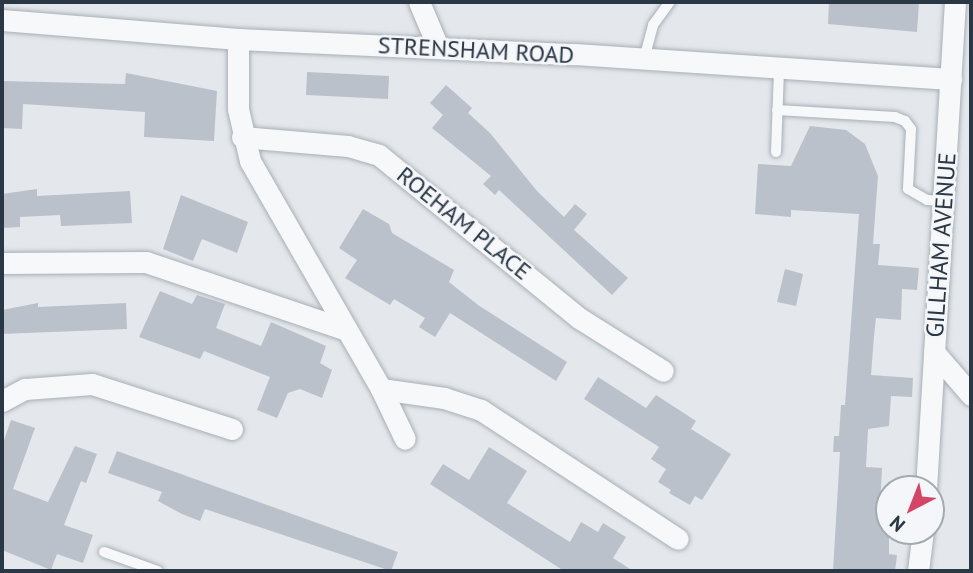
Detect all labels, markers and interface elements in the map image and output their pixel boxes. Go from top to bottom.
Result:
street label: STRENSHAM ROAD [377,30,575,70]
street label: GILLHAM AVENUE [920,151,962,339]
street label: ROEHAM PLACE [391,160,537,286]
north arrow [875,475,945,545]
text: N [885,511,910,537]

